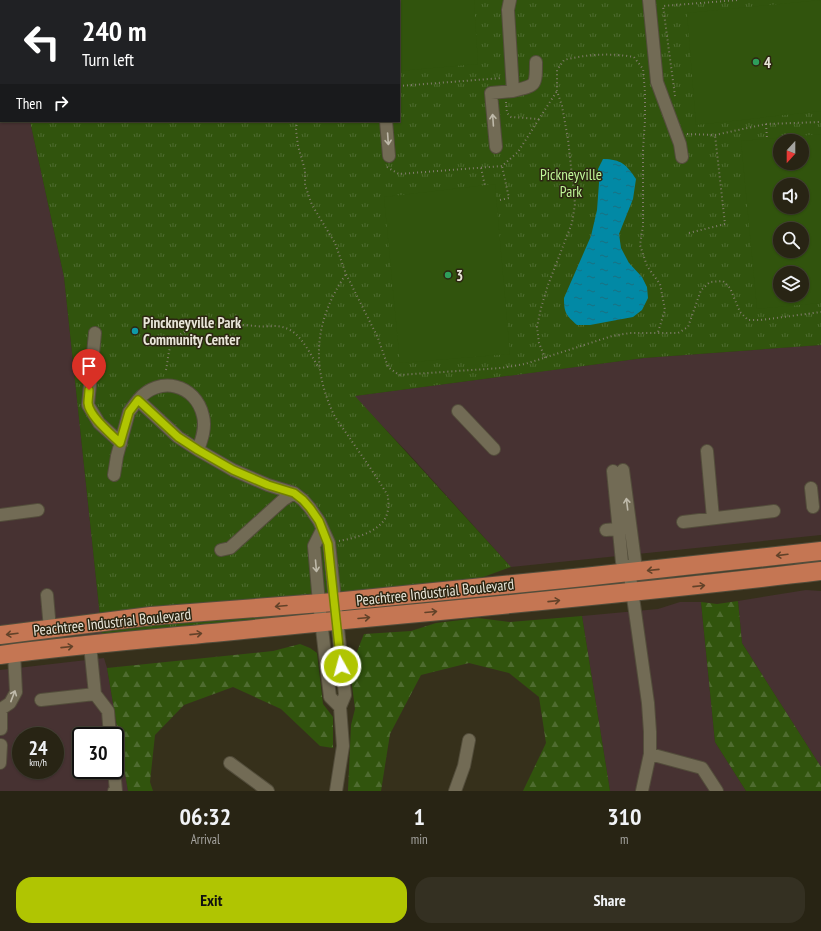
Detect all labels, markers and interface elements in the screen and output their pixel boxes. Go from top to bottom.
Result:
text: 240 m [82,12,146,49]
icon: left [16,16,68,68]
text: Turn left [82,48,134,71]
place label: 4 [764,53,771,72]
marker: 4 [751,57,761,67]
icon: right [50,92,72,114]
text: Then [16,94,42,113]
one-way arrow [490,114,497,127]
one-way arrow [384,132,391,145]
north arrow [773,134,809,170]
map controls [773,134,809,302]
park label: Pickneyville Park [540,165,602,201]
button: sound [773,178,809,214]
button: search [773,222,809,258]
place label: 3 [456,266,463,285]
button: layers [773,266,809,302]
marker: 3 [443,270,453,280]
place label: Pinckneyville Park Community Center [143,313,242,349]
marker: Pinckneyville Park Community Center [130,326,140,336]
pin [72,349,106,390]
icon: arrive [78,355,100,377]
one-way arrow [623,498,631,511]
one-way arrow [776,551,789,559]
one-way arrow [313,559,320,572]
one-way arrow [647,566,660,573]
street label: Peachtree Industrial Boulevard [355,574,515,610]
one-way arrow [692,582,705,589]
one-way arrow [547,597,560,604]
one-way arrow [275,602,288,609]
street label: Peachtree Industrial Boulevard [32,604,192,640]
one-way arrow [424,608,437,616]
one-way arrow [357,614,370,621]
one-way arrow [6,630,19,638]
one-way arrow [189,630,202,638]
one-way arrow [60,643,73,651]
position arrow [320,645,362,687]
one-way arrow [10,690,18,702]
speed limit sign: 30 [72,727,124,779]
text: 24 [28,735,48,761]
text: km/h [29,756,47,769]
text: 06:32 [179,801,231,832]
text: 1 [413,801,425,832]
text: 310 [607,801,642,832]
text: Arrival [191,831,220,848]
text: min [411,831,428,848]
text: m [620,831,629,848]
button: Exit [16,877,407,923]
button: Share [415,877,805,923]

